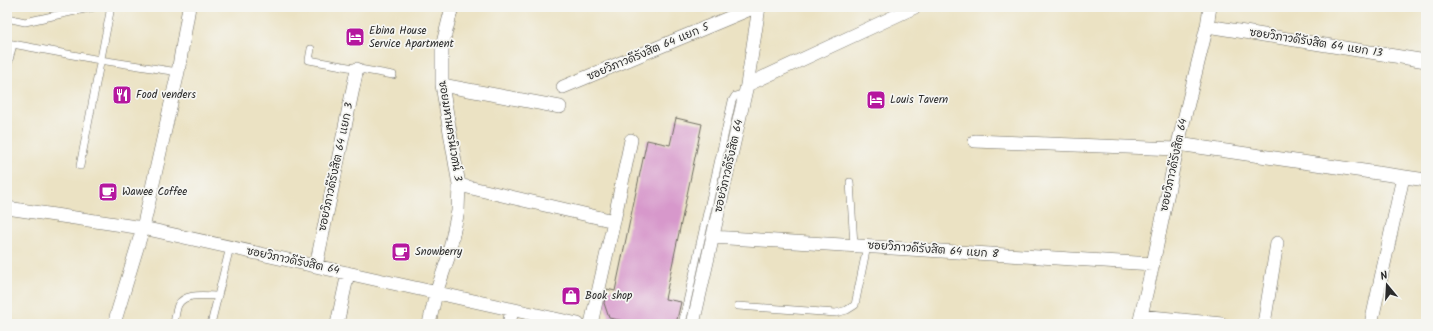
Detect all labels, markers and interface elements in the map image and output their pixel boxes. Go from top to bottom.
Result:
street label: ซอยวิภาวดีรังสิต 64 แยก 5 [584,18,713,86]
place label: Ebina House Service Apartment [369,22,455,53]
street label: ซอยวิภาวดีรังสิต 64 แยก 13 [1248,24,1384,62]
hotel icon: Ebina House Service Apartment [344,26,366,48]
street label: ซอยมหานครนิเวศน์ 3 [433,79,467,183]
restaurant icon: Food venders [111,84,133,106]
place label: Food venders [136,86,196,104]
hotel icon: Louis Tavern [865,89,887,111]
place label: Louis Tavern [890,91,948,109]
street label: ซอยวิภาวดีรังสิต 64 แยก 3 [314,101,358,233]
street label: ซอยวิภาวดีรังสิต 64 [1155,117,1193,213]
street label: ซอยวิภาวดีรังสิต 64 [710,118,748,214]
cafe icon: Wawee Coffee [97,181,119,203]
place label: Wawee Coffee [122,183,187,201]
street label: ซอยวิภาวดีรังสิต 64 แยก 8 [867,236,1000,264]
cafe icon: Snowberry [390,241,412,263]
street label: ซอยวิภาวดีรังสิต 64 [245,242,341,280]
place label: Snowberry [415,243,463,261]
north arrow [1367,265,1407,305]
text: N [1378,267,1390,286]
shop icon: Book shop [560,285,582,307]
place label: Book shop [585,287,633,305]

